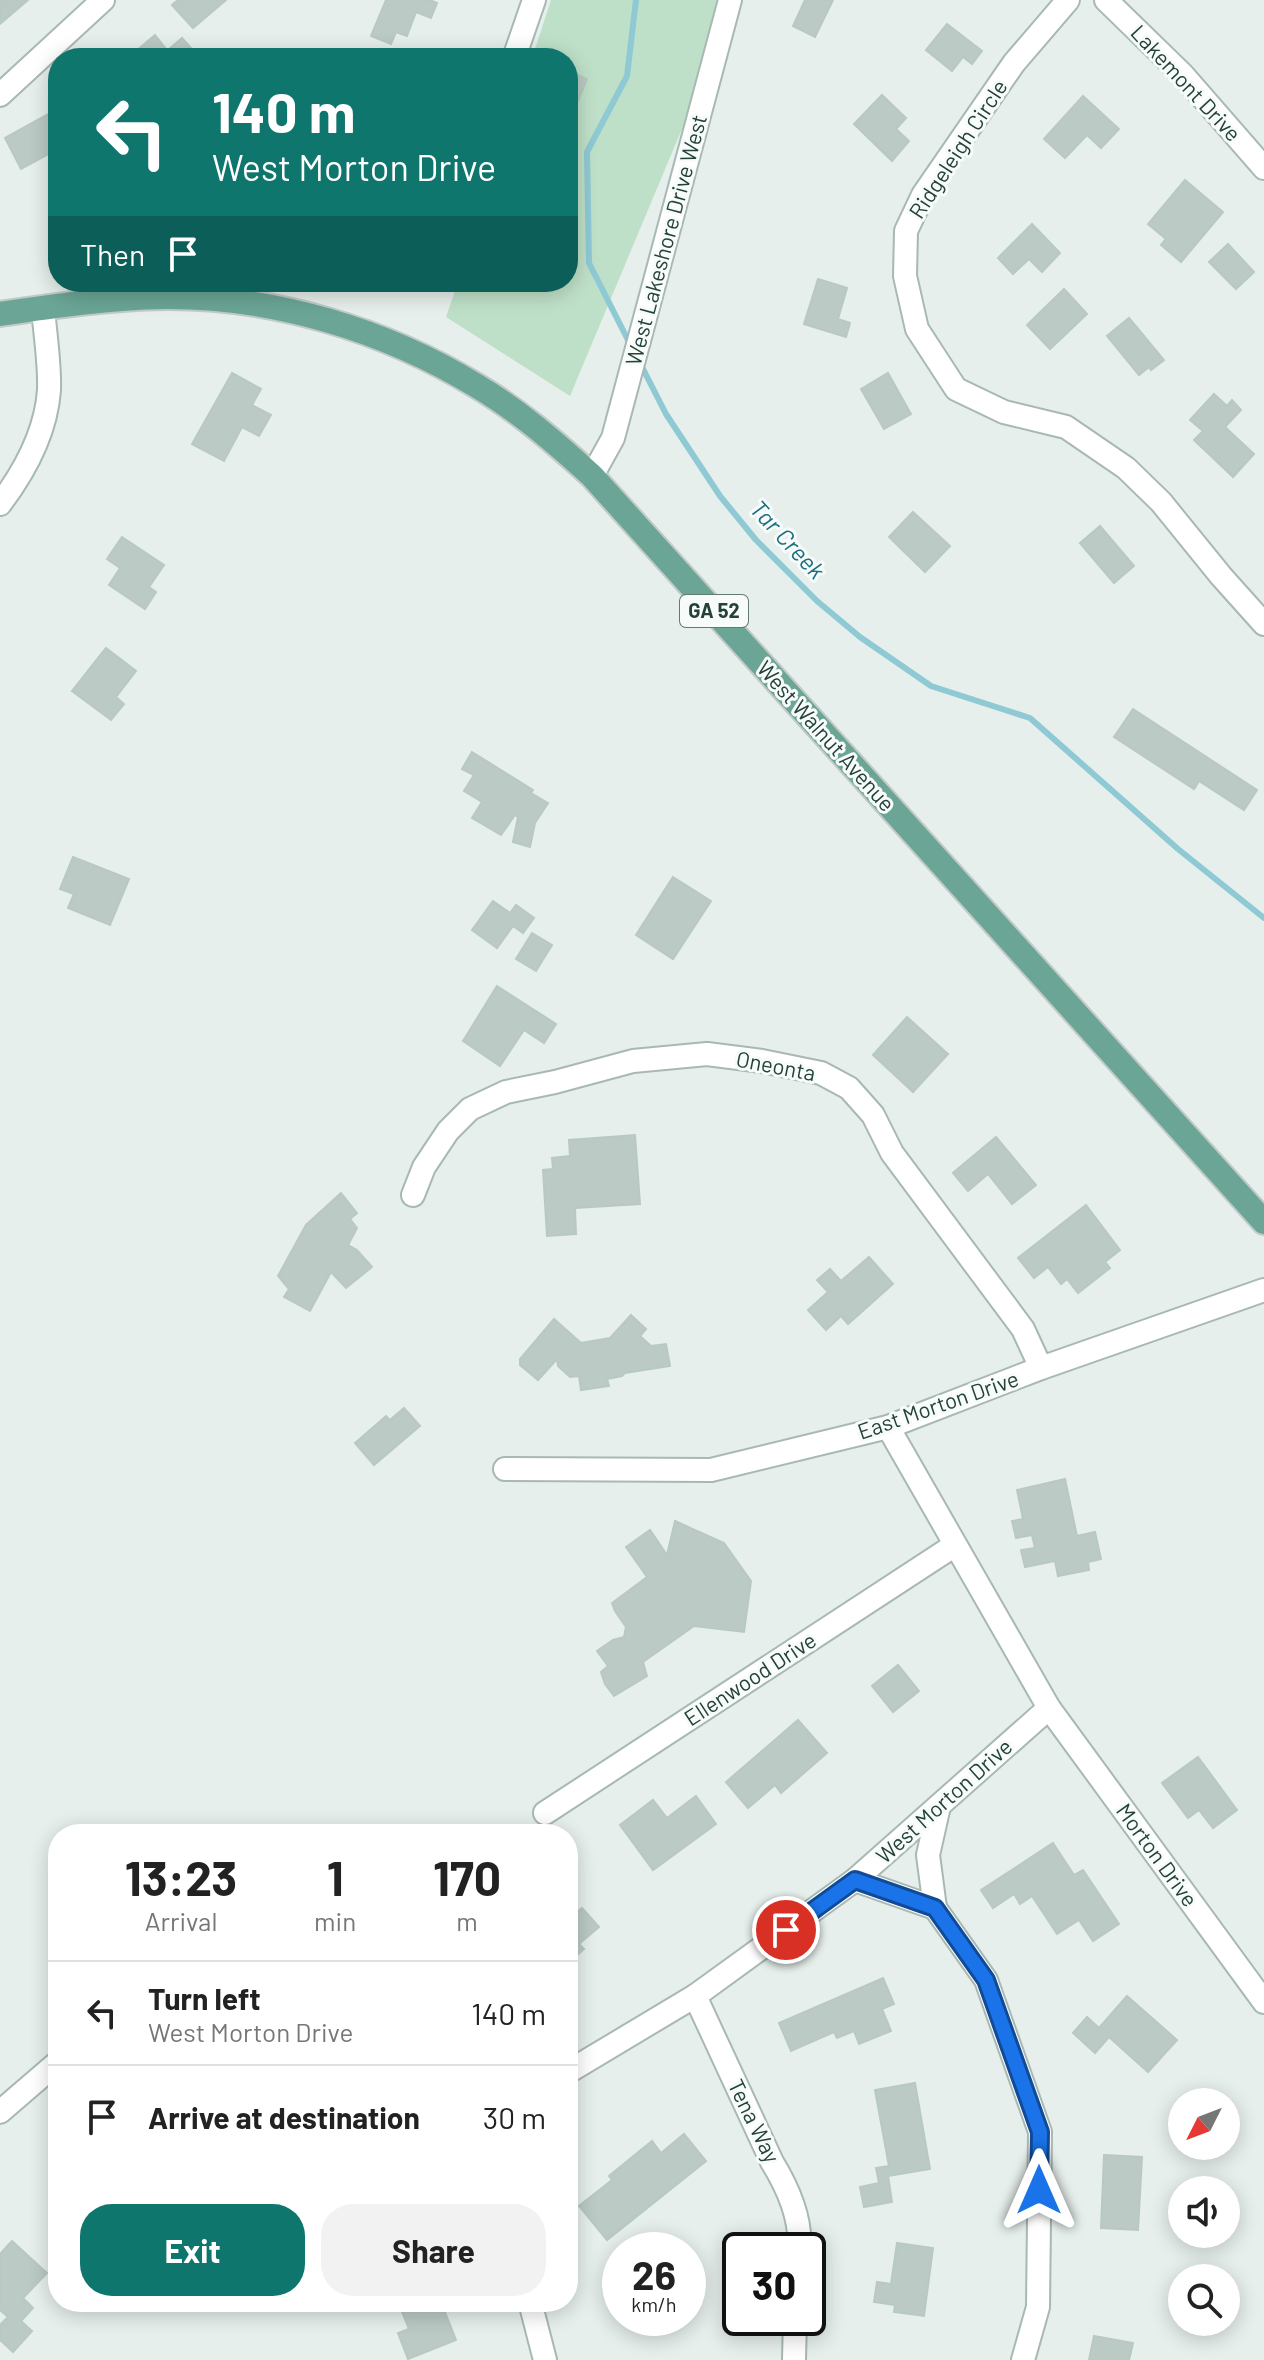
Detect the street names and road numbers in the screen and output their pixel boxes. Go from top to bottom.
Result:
street label: Lakemont Drive [1126,19,1247,146]
street label: Ridgeleigh Circle [903,74,1012,223]
street label: West Lakeshore Drive West [619,111,711,368]
road number: GA 52 [680,595,748,627]
street label: West Walnut Avenue [752,655,901,816]
street label: Oneonta [734,1045,818,1085]
street label: East Morton Drive [854,1364,1022,1444]
street label: Ellenwood Drive [679,1626,820,1730]
street label: West Morton Drive [870,1732,1017,1868]
street label: Morton Drive [1112,1798,1204,1911]
street label: Tena Way [724,2075,786,2167]

